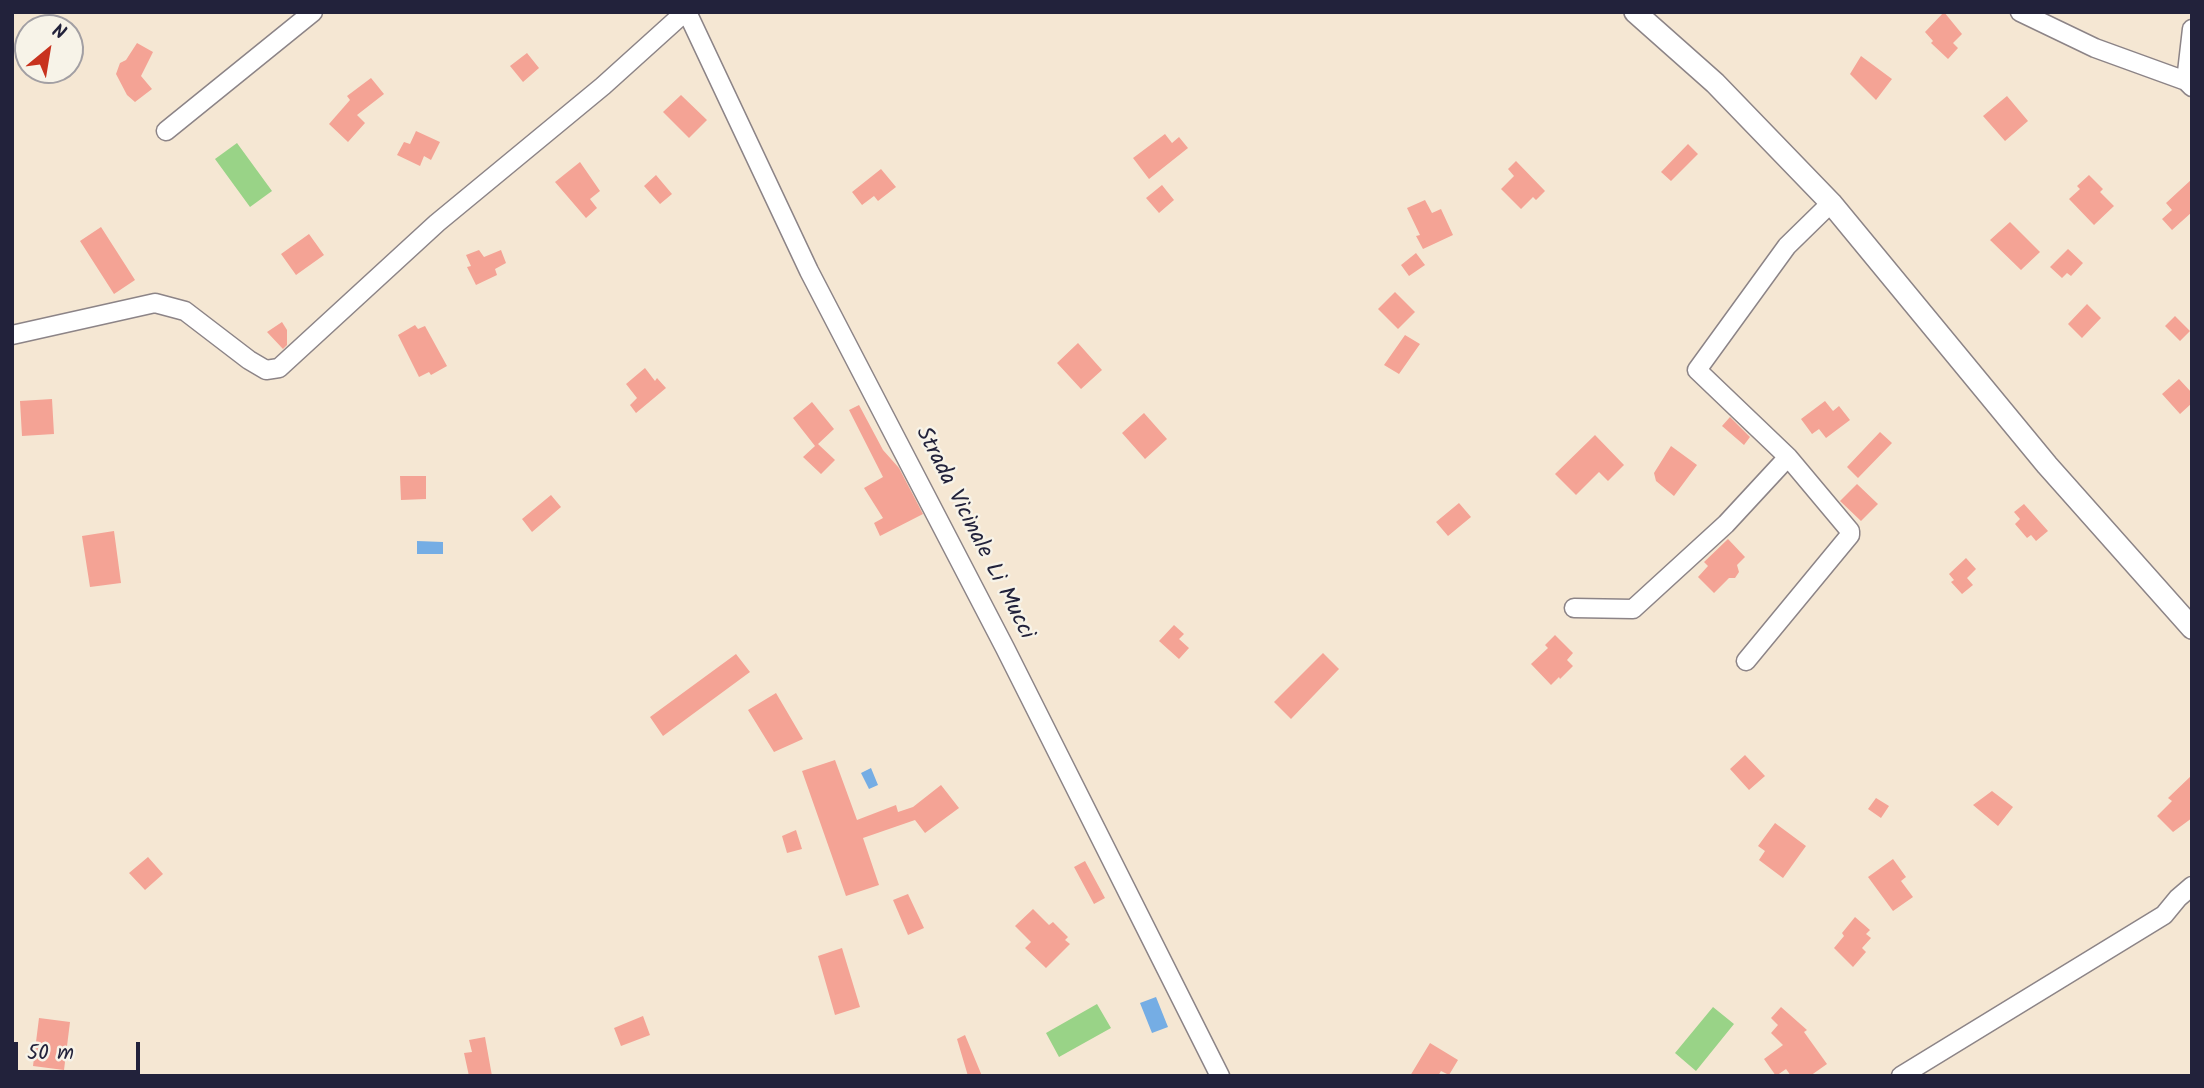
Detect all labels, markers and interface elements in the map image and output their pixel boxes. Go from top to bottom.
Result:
north arrow [14,14,84,84]
text: N [46,17,71,49]
street label: Strada Vicinale Li Mucci [907,423,1039,645]
scale bar [18,1028,144,1072]
text: 50 m [27,1037,74,1070]

